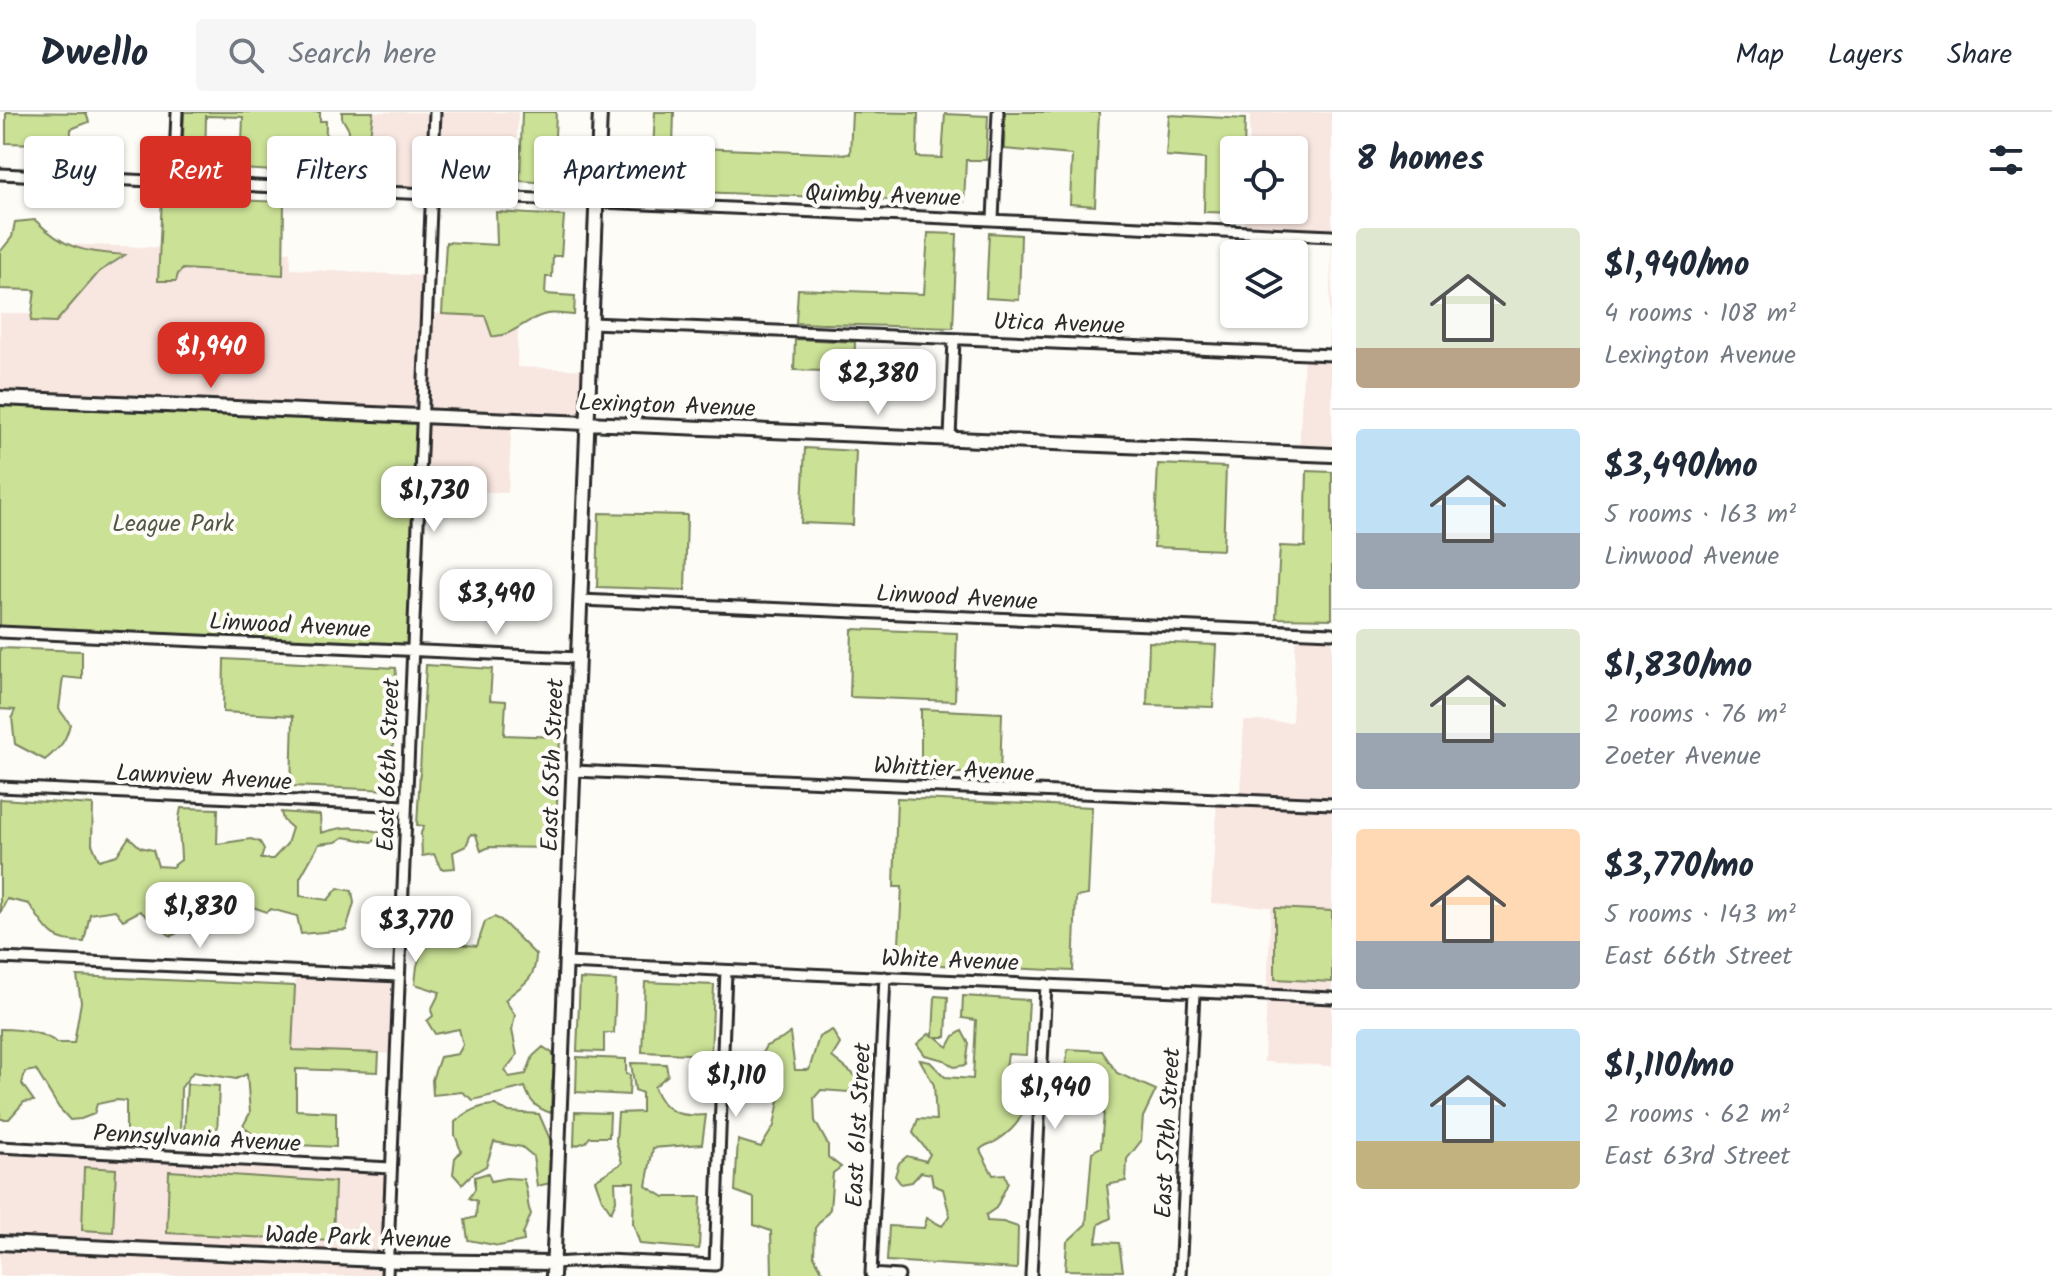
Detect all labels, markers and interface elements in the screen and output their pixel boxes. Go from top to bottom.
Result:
search box [196,19,756,91]
text: Dwello [40,25,148,85]
text: Search here [288,31,436,79]
icon: search [224,33,268,77]
text: Map [1735,33,1784,78]
text: Layers [1828,33,1903,78]
text: Share [1947,33,2012,78]
text: 8 homes [1356,133,1484,187]
chip: Buy [24,136,124,208]
chip: Rent [140,136,251,208]
chip: Filters [267,136,396,208]
chip: New [412,136,518,208]
chip: Apartment [534,136,715,208]
map controls [1220,136,1308,328]
button: locate [1220,136,1308,224]
icon: filters [1984,138,2028,182]
street label: Quimby Avenue [804,174,962,219]
text: $1,940/mo [1604,239,1749,293]
button: layers [1220,240,1308,328]
icon: home [1420,260,1516,356]
text: 4 rooms · 108 m² [1604,293,1796,335]
street label: Utica Avenue [993,303,1126,346]
pin: $1,940 [146,322,276,390]
text: $1,940 [176,327,246,369]
text: Lexington Avenue [1604,335,1796,377]
pin: $2,380 [813,349,943,417]
text: $2,380 [838,354,918,396]
street label: Lexington Avenue [578,384,756,429]
text: $3,490/mo [1604,440,1758,494]
icon: home [1420,461,1516,557]
pin: $1,730 [369,466,499,534]
text: $1,730 [399,471,469,513]
text: 5 rooms · 163 m² [1604,494,1796,536]
park label: League Park [112,505,235,544]
text: Linwood Avenue [1604,536,1779,578]
pin: $3,490 [431,569,561,637]
text: $3,490 [457,574,535,616]
street label: Linwood Avenue [875,575,1039,622]
street label: Linwood Avenue [208,603,372,650]
text: $1,830/mo [1604,640,1752,694]
icon: home [1420,661,1516,757]
street label: East 66th Street [367,677,412,853]
street label: East 65th Street [531,677,576,852]
text: 2 rooms · 76 m² [1604,694,1786,736]
text: Zoeter Avenue [1604,736,1761,778]
street label: Whittier Avenue [873,747,1035,794]
street label: Lawnview Avenue [115,754,293,803]
text: $3,770/mo [1604,840,1754,894]
icon: home [1420,861,1516,957]
pin: $1,830 [135,882,265,950]
text: $1,830 [164,887,236,929]
text: 5 rooms · 143 m² [1604,894,1796,936]
pin: $3,770 [351,896,481,964]
text: $3,770 [379,901,453,943]
text: East 66th Street [1604,936,1792,978]
street label: White Avenue [880,940,1020,983]
text: $1,110/mo [1604,1040,1734,1094]
street label: East 61st Street [836,1041,883,1209]
street label: East 57th Street [1145,1046,1192,1219]
pin: $1,110 [671,1051,801,1119]
text: $1,110 [706,1056,766,1098]
icon: home [1420,1061,1516,1157]
pin: $1,940 [990,1063,1120,1131]
text: $1,940 [1020,1068,1090,1110]
text: 2 rooms · 62 m² [1604,1094,1789,1136]
street label: Pennsylvania Avenue [92,1115,302,1164]
text: East 63rd Street [1604,1136,1790,1178]
street label: Wade Park Avenue [264,1216,452,1261]

